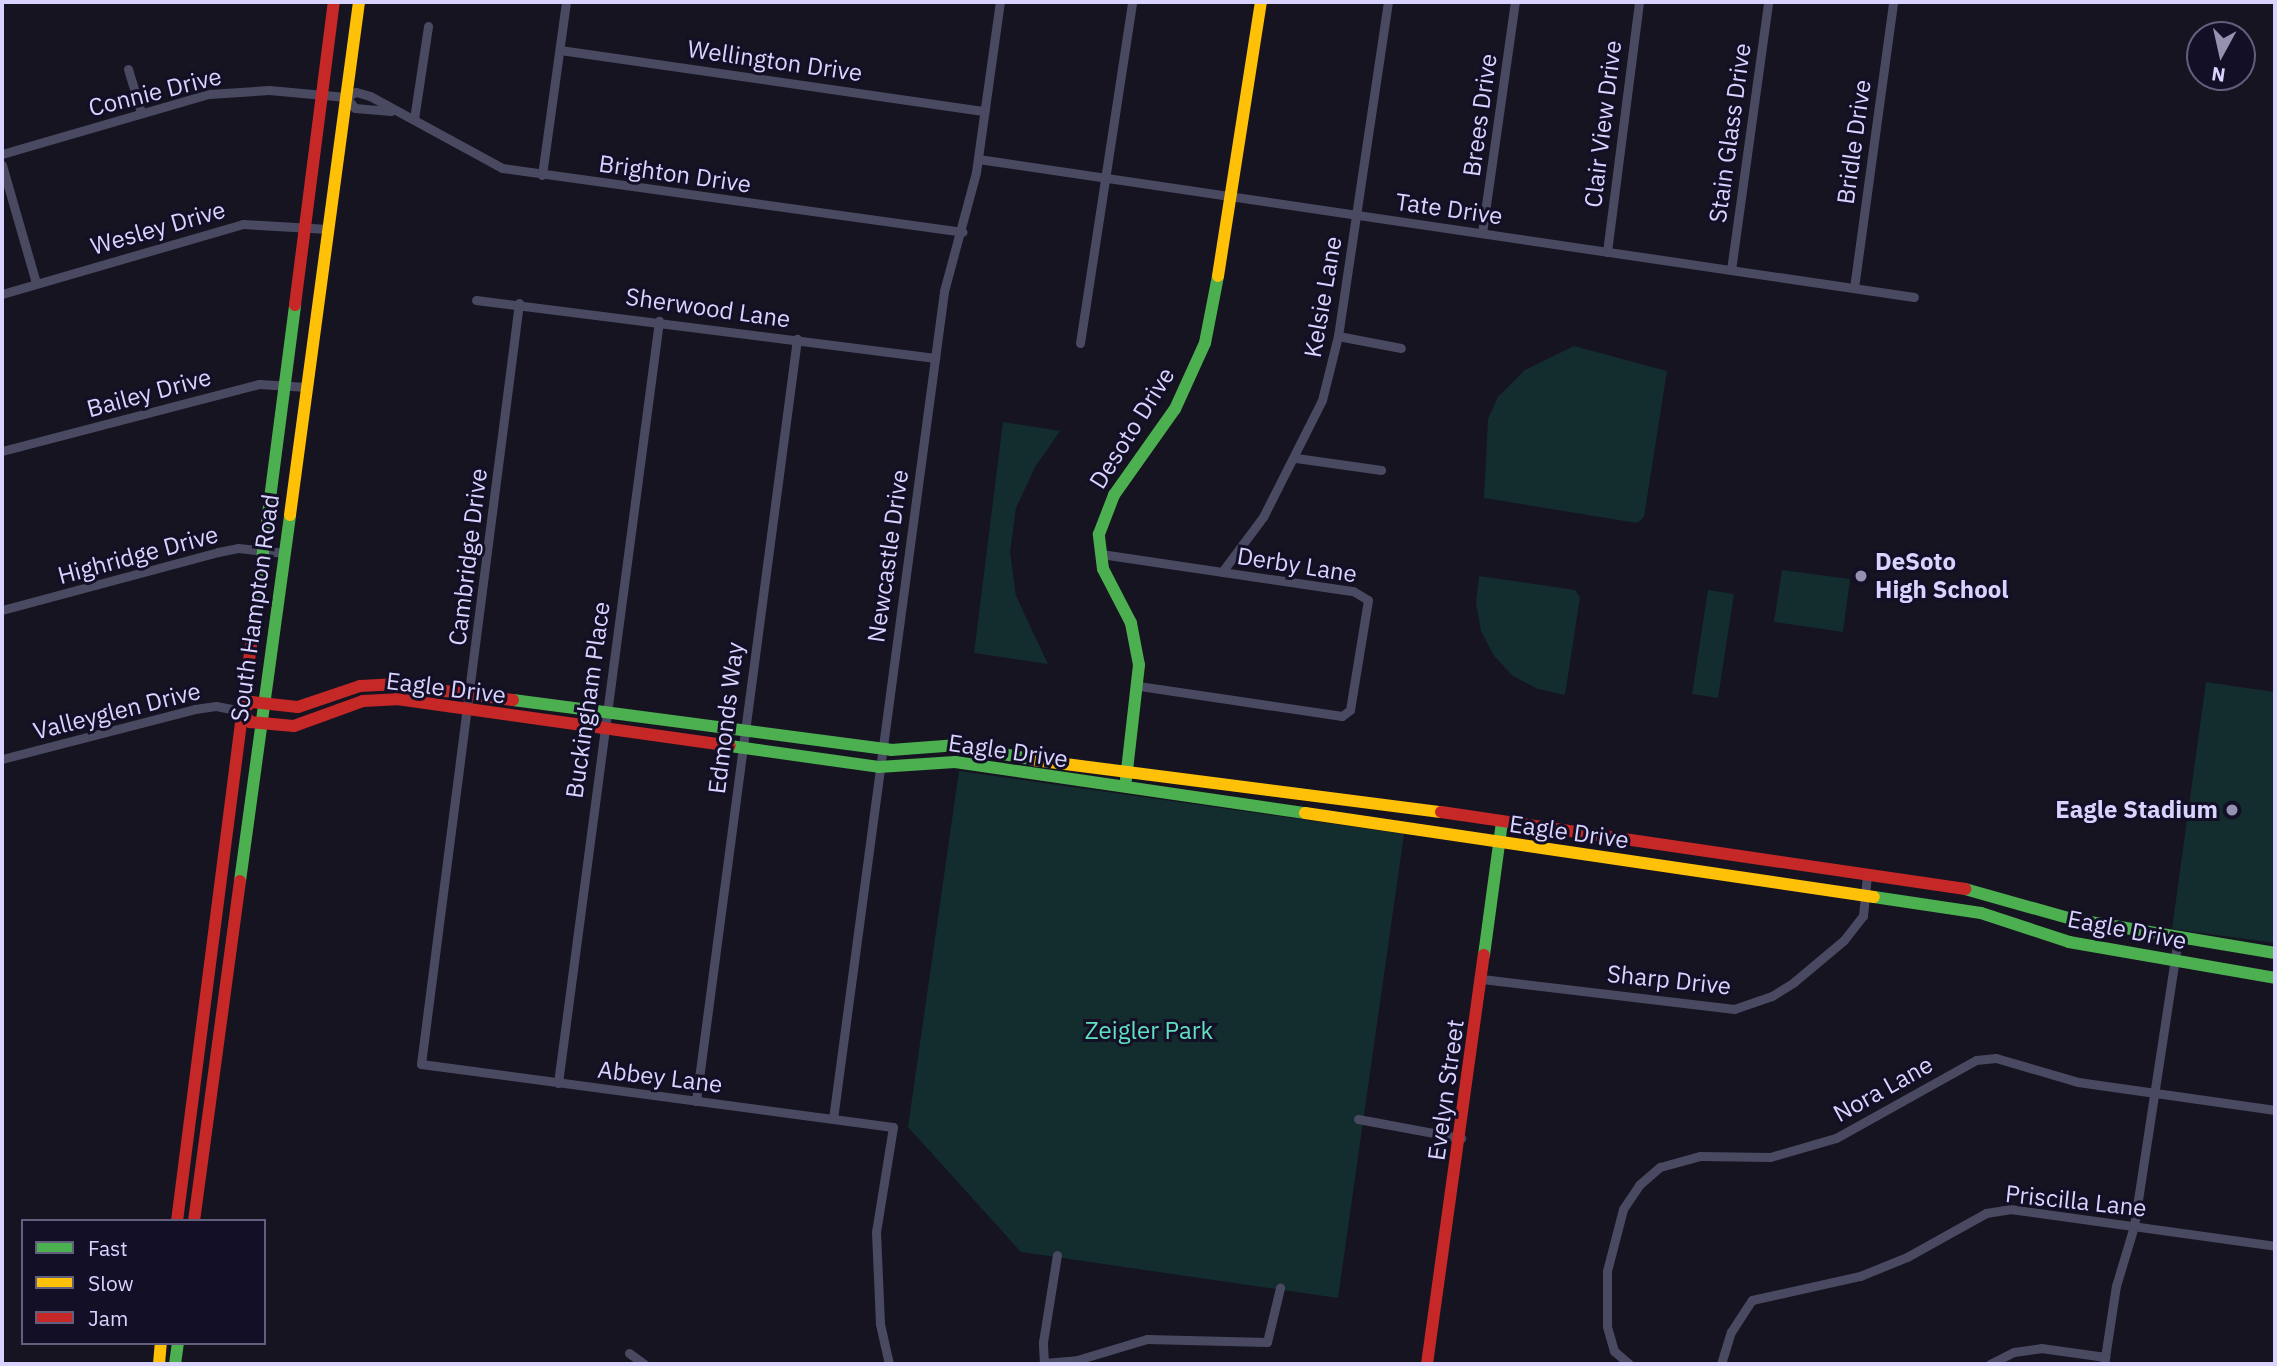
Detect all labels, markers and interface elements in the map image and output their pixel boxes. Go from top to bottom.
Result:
north arrow [2186,21,2256,91]
street label: Wellington Drive [686,34,864,88]
street label: Clair View Drive [1578,39,1628,209]
street label: Stain Glass Drive [1703,41,1757,225]
street label: Brees Drive [1457,52,1503,178]
street label: Connie Drive [85,62,225,122]
text: N [2210,62,2227,88]
street label: Bridle Drive [1831,78,1877,206]
street label: Brighton Drive [597,149,753,199]
street label: Tate Drive [1394,187,1504,231]
street label: Wesley Drive [87,195,229,261]
street label: Kelsie Lane [1298,234,1348,360]
street label: Sherwood Lane [624,282,792,334]
street label: Desoto Drive [1083,362,1181,494]
street label: Bailey Drive [84,363,214,423]
street label: Cambridge Drive [443,467,493,647]
street label: Newcastle Drive [862,468,914,644]
street label: South Hampton Road [225,492,285,724]
street label: Highridge Drive [55,520,221,590]
street label: Derby Lane [1235,541,1359,589]
place label: DeSoto High School [1875,548,2008,604]
marker: DeSoto High School [1853,568,1869,584]
street label: Buckingham Place [560,600,616,800]
street label: Edmonds Way [702,640,750,796]
street label: Eagle Drive [384,666,508,710]
street label: Valleyglen Drive [30,676,204,746]
street label: Eagle Drive [946,728,1070,774]
place label: Eagle Stadium [2055,796,2218,824]
marker: Eagle Stadium [2224,802,2240,818]
street label: Eagle Drive [1507,809,1631,855]
street label: Eagle Drive [2065,904,2189,956]
street label: Sharp Drive [1606,959,1732,1001]
park label: Zeigler Park [1085,1017,1213,1045]
street label: Evelyn Street [1422,1018,1470,1162]
street label: Nora Lane [1828,1050,1938,1128]
street label: Abbey Lane [596,1055,724,1099]
street label: Priscilla Lane [2004,1179,2148,1223]
legend [21,1219,266,1345]
text: Fast [88,1234,128,1262]
text: Slow [88,1269,134,1297]
text: Jam [88,1304,128,1332]

